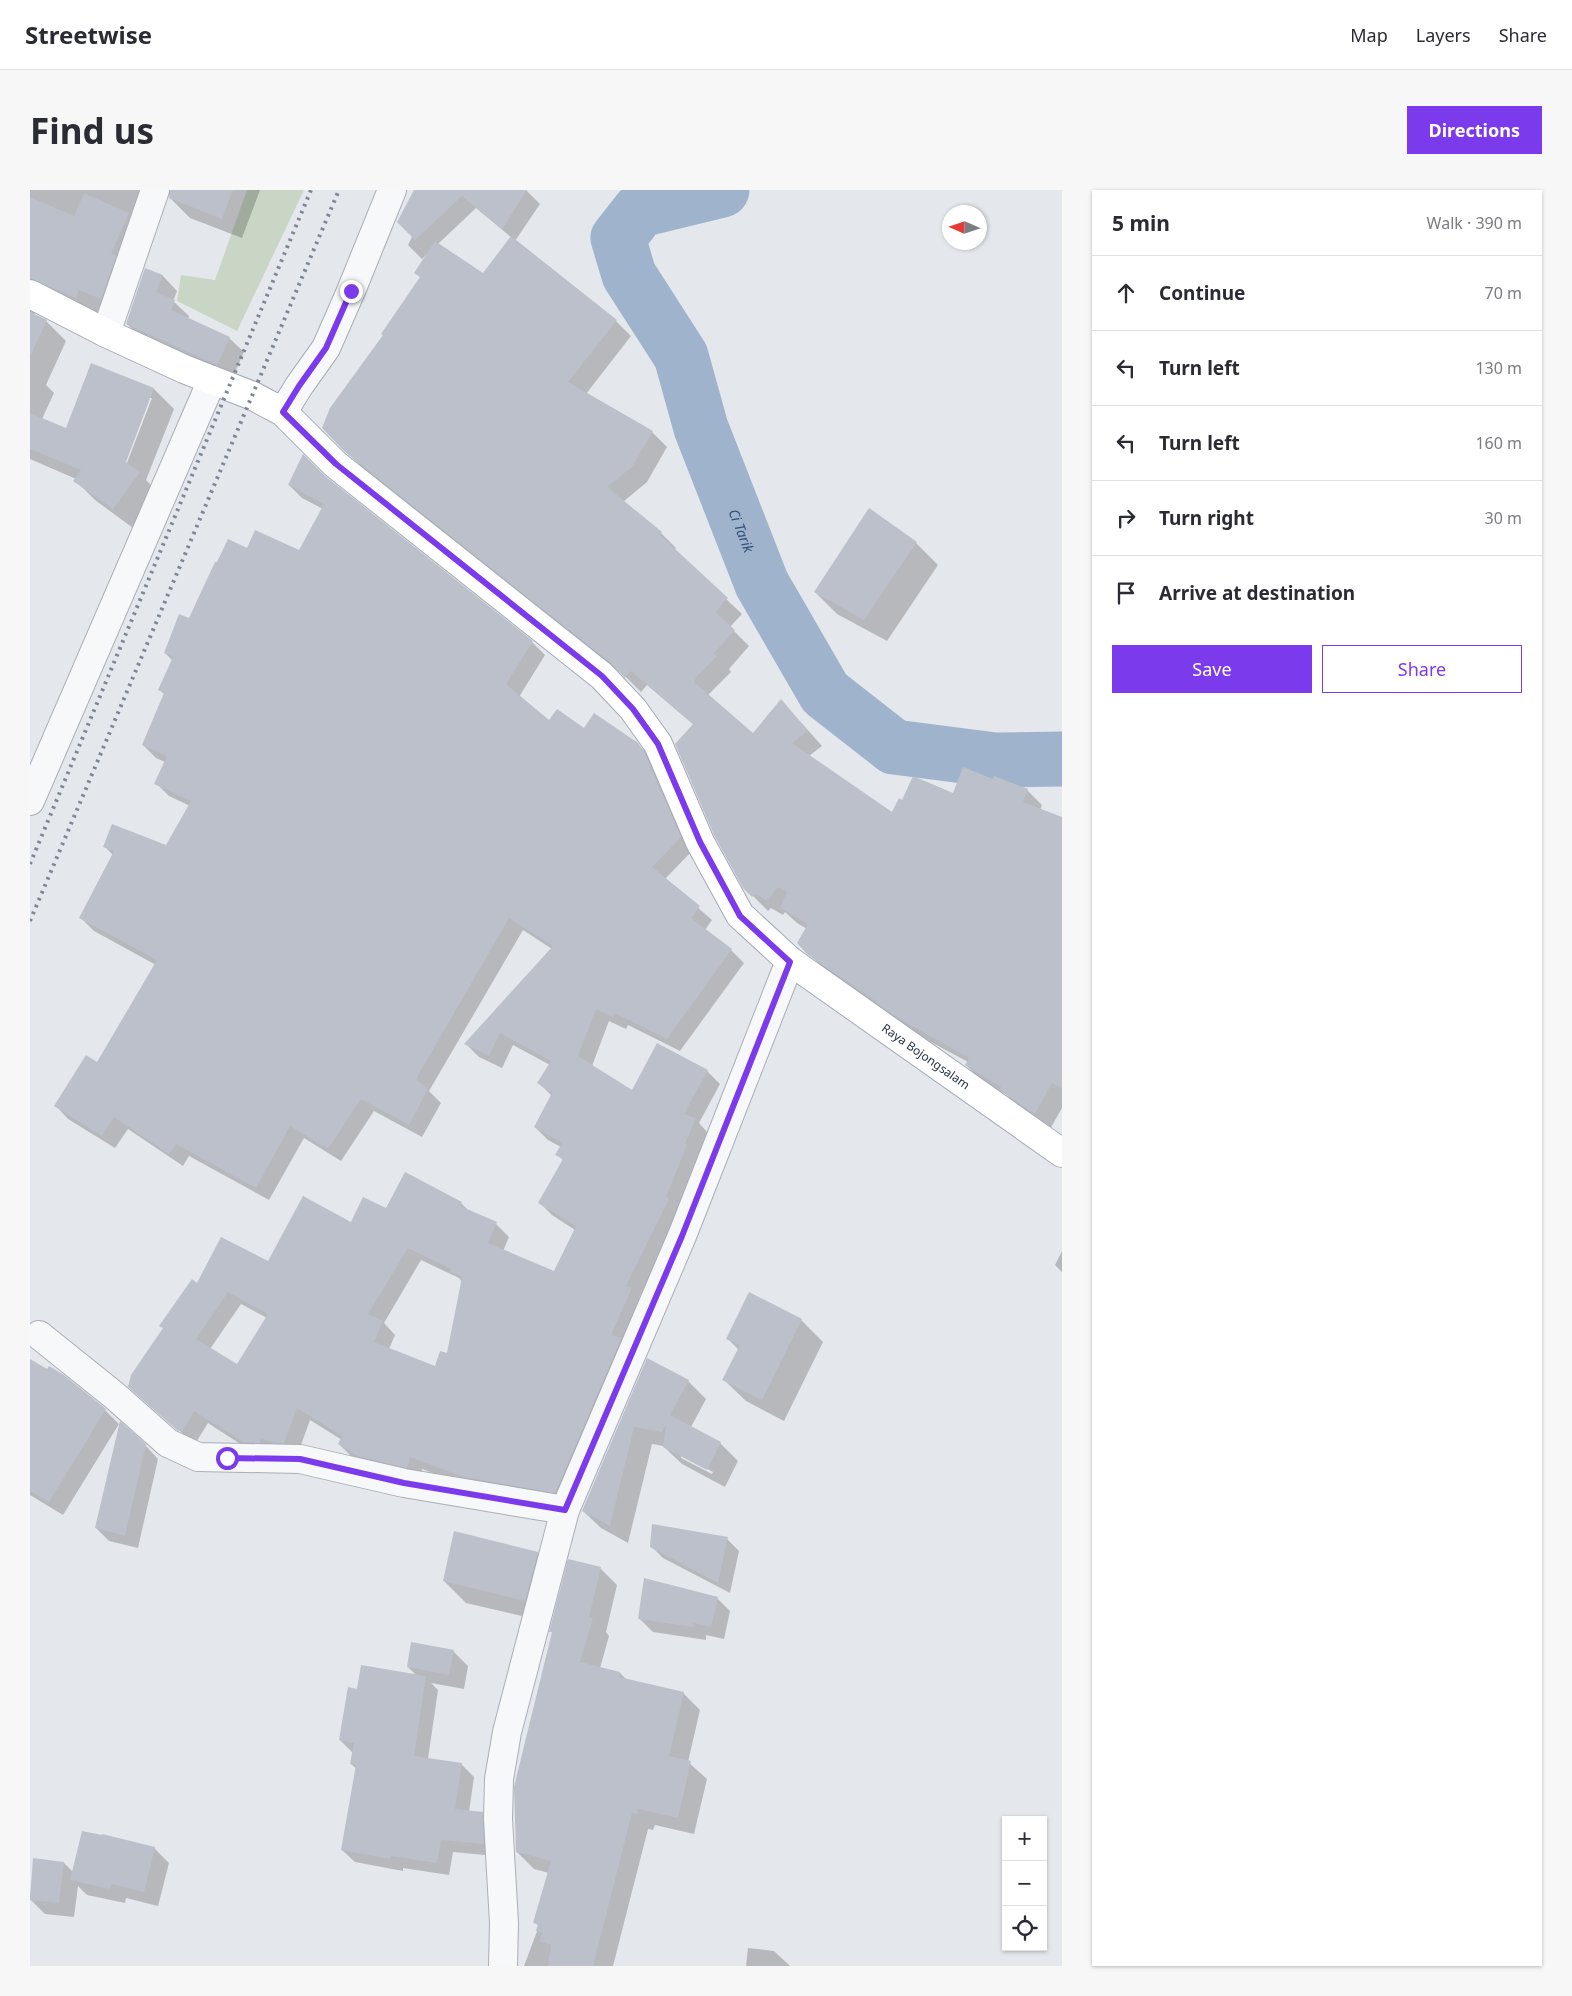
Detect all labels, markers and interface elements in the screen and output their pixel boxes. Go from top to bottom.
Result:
text: Streetwise [25,18,152,51]
text: Map [1350,23,1388,47]
text: Layers [1416,23,1471,47]
text: Share [1499,23,1547,47]
button: Directions [1407,106,1542,154]
text: Find us [30,107,154,154]
north arrow [942,205,987,250]
text: 5 min [1112,209,1170,237]
text: Walk · 390 m [1427,212,1522,234]
icon: ahead [1112,279,1140,307]
route end [340,280,363,303]
text: Continue [1159,280,1245,306]
text: 70 m [1485,282,1522,304]
icon: left [1112,354,1140,382]
text: Turn left [1159,355,1240,381]
text: 130 m [1475,357,1522,379]
icon: left [1112,429,1140,457]
text: Turn left [1159,430,1240,456]
text: 160 m [1475,432,1522,454]
icon: right [1112,504,1140,532]
text: Turn right [1159,505,1254,531]
water label: Ci Tarik [725,506,759,556]
text: 30 m [1485,507,1522,529]
icon: arrive [1112,579,1140,607]
text: Arrive at destination [1159,580,1355,606]
button: Save [1112,645,1312,693]
button: Share [1322,645,1522,693]
street label: Raya Bojongsalam [879,1019,973,1093]
route start [216,1447,239,1470]
map controls [1002,1816,1047,1951]
button: + [1002,1816,1047,1861]
button: − [1002,1861,1047,1906]
button: locate [1002,1906,1047,1951]

